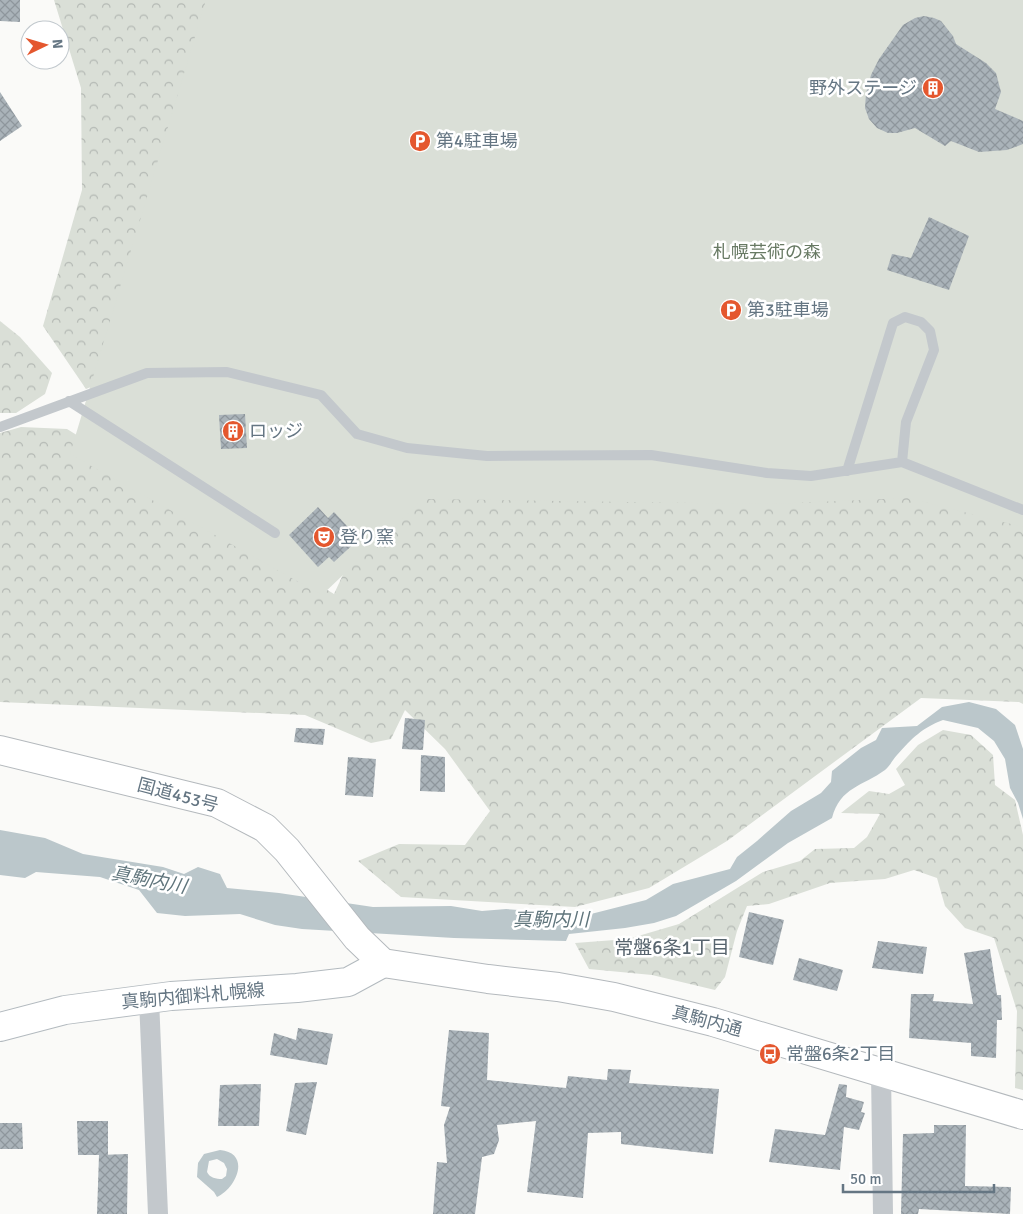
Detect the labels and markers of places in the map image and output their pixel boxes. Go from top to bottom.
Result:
building icon: 野外ステージ [921,76,945,100]
place label: 野外ステージ [809,77,917,99]
parking icon: 第4駐車場 [408,129,432,153]
place label: 第4駐車場 [436,130,518,152]
parking icon: 第3駐車場 [719,298,743,322]
place label: 第3駐車場 [747,299,829,321]
building icon: ロッジ [221,419,245,443]
place label: ロッジ [249,420,303,442]
theatre icon: 登り窯 [312,525,336,549]
place label: 登り窯 [340,526,394,548]
bus stop icon: 常盤6条2丁目 [758,1042,782,1066]
place label: 常盤6条2丁目 [786,1043,895,1065]

